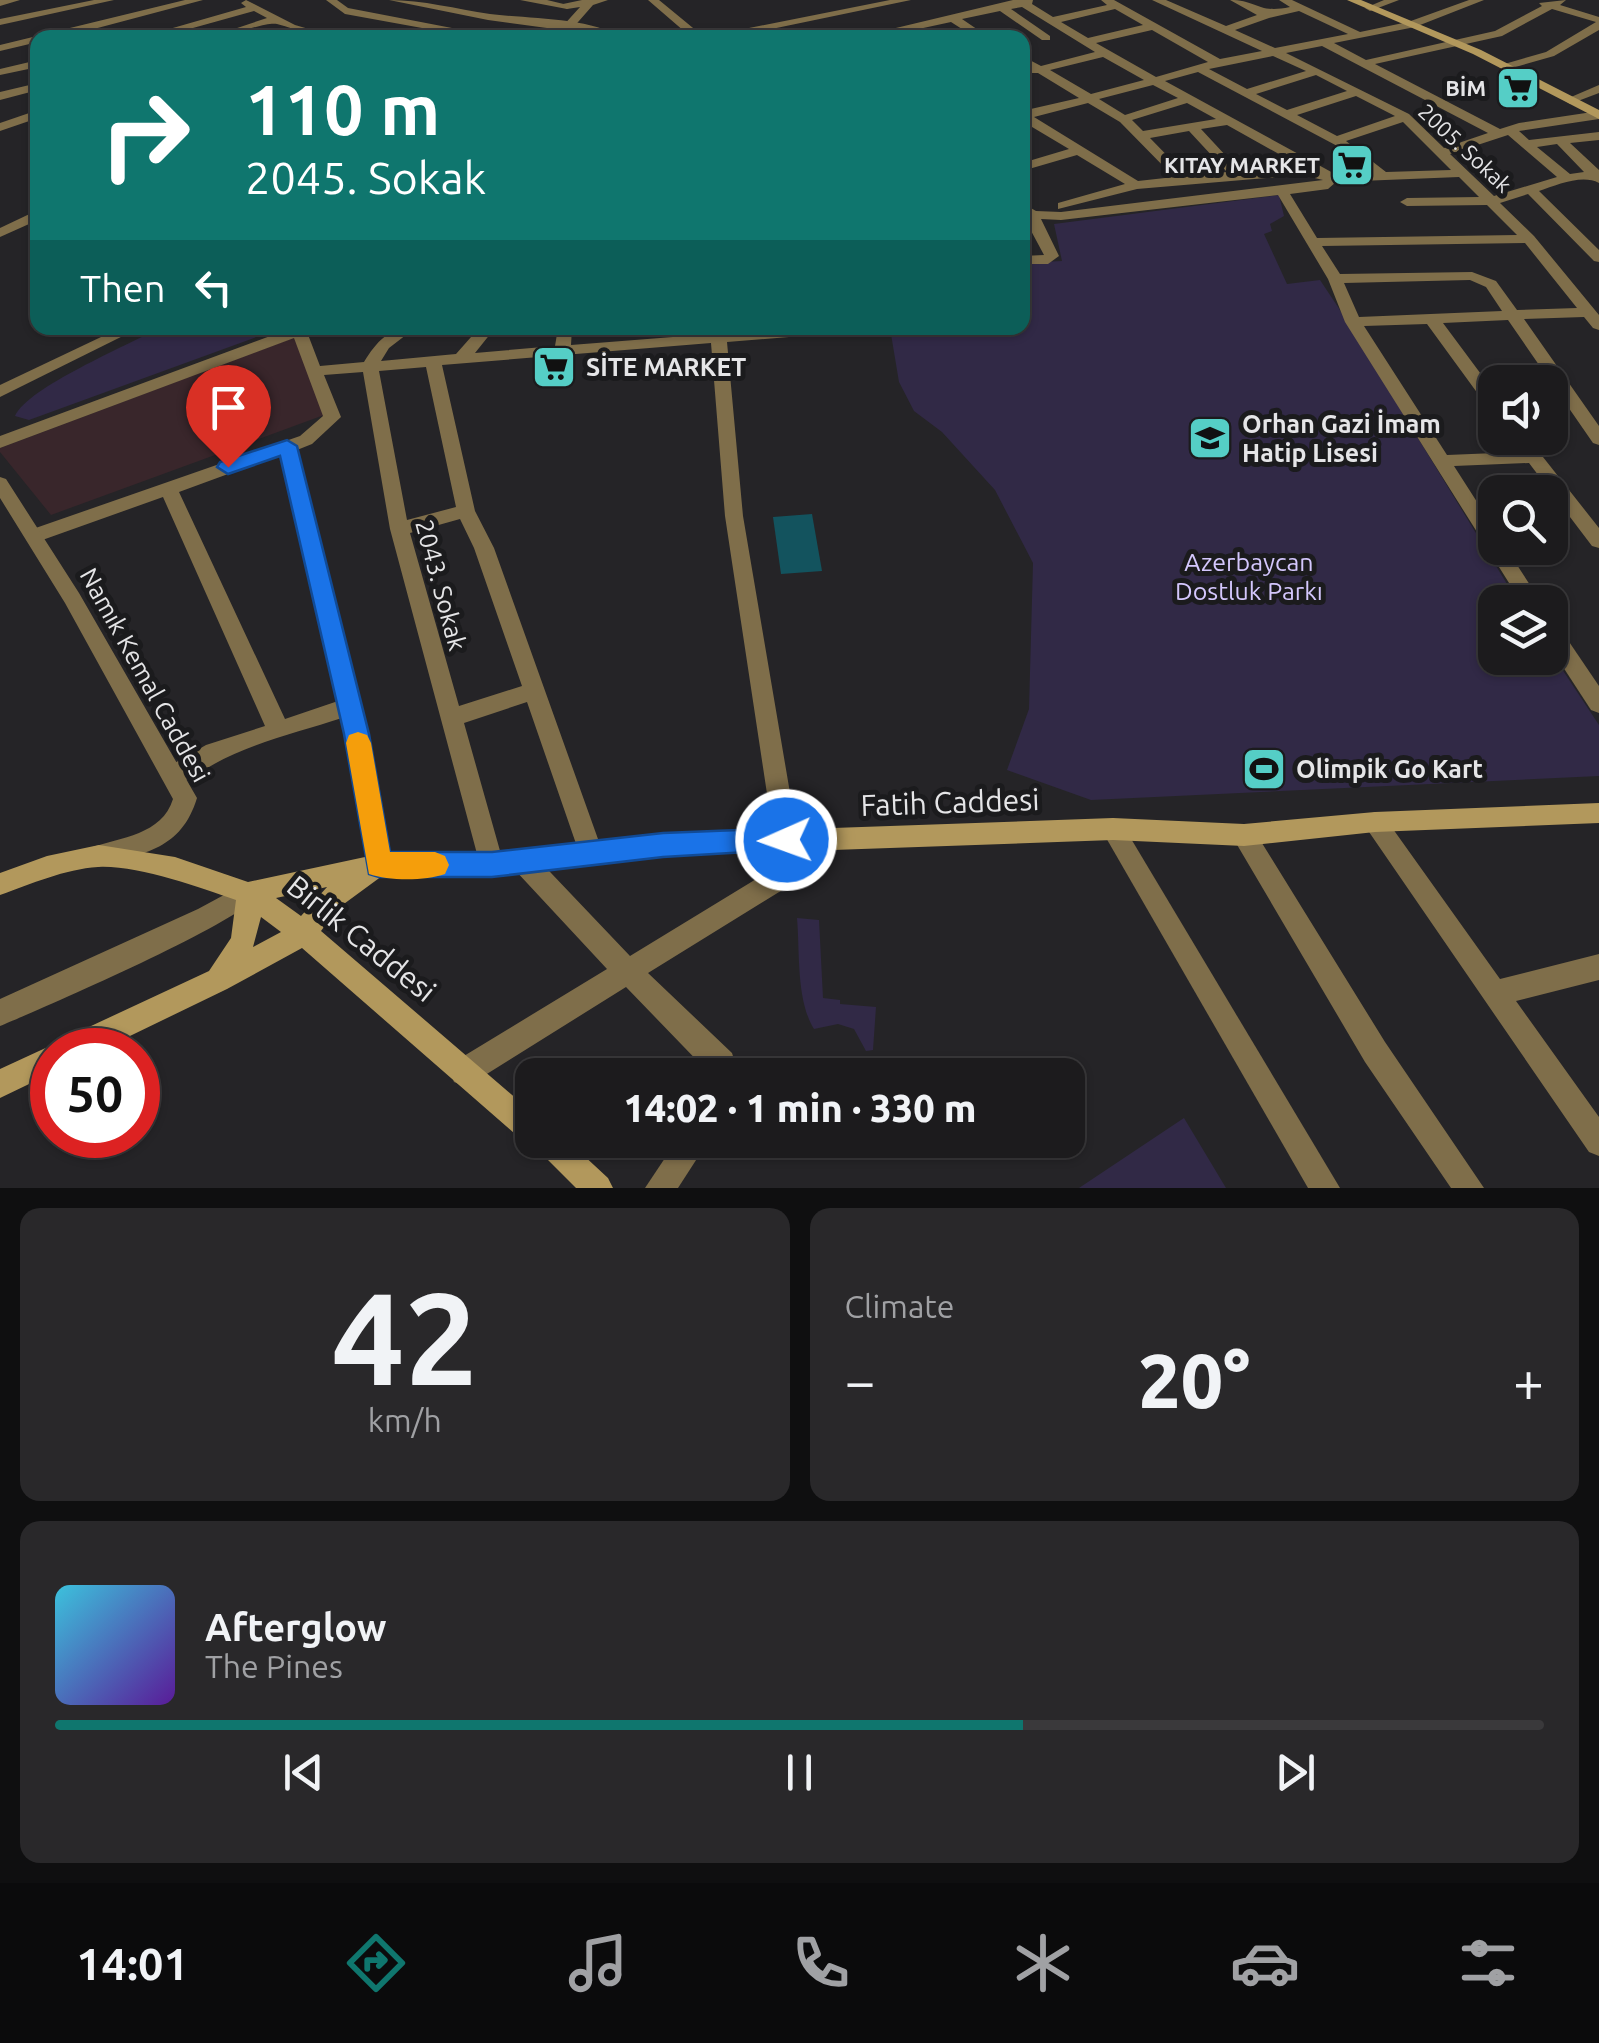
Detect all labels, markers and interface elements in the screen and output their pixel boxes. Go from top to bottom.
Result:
supermarket icon: BİM [1495,65,1541,111]
icon: right [80,70,210,200]
text: 110 m [245,70,440,148]
place label: BİM [1445,75,1486,100]
street label: 2005. Sokak [1414,98,1517,197]
supermarket icon: KITAY MARKET [1329,142,1375,188]
text: 2045. Sokak [245,152,486,203]
place label: KITAY MARKET [1164,152,1320,177]
icon: left [186,260,241,315]
text: Then [80,267,166,309]
supermarket icon: SİTE MARKET [531,344,577,390]
place label: SİTE MARKET [586,352,746,381]
pin [186,365,271,468]
map controls [1478,365,1568,675]
button: sound [1478,365,1568,455]
icon: arrive [201,380,256,435]
place label: Orhan Gazi İmam Hatip Lisesi [1242,409,1441,467]
school or university icon: Orhan Gazi İmam Hatip Lisesi [1187,415,1233,461]
button: search [1478,475,1568,565]
street label: 2043. Sokak [410,517,472,654]
park label: Azerbaycan Dostluk Parkı [1175,548,1323,605]
street label: Namık Kemal Caddesi [75,563,215,787]
button: layers [1478,585,1568,675]
sports icon: Olimpik Go Kart [1241,746,1287,792]
place label: Olimpik Go Kart [1296,755,1483,783]
street label: Fatih Caddesi [860,782,1040,822]
position arrow [734,788,838,892]
street label: Birlik Caddesi [281,868,443,1008]
speed limit sign: 50 [30,1028,160,1158]
text: 14:02 · 1 min · 330 m [623,1087,977,1129]
text: 42 [331,1264,478,1410]
text: Climate [845,1288,955,1324]
text: 20° [1138,1338,1250,1422]
text: − [845,1350,876,1411]
text: + [1513,1350,1544,1411]
text: km/h [368,1402,442,1438]
text: Afterglow [205,1606,387,1648]
text: The Pines [205,1648,343,1684]
icon: previous [276,1745,331,1800]
icon: pause [772,1745,827,1800]
icon: next [1268,1745,1323,1800]
icon: directions [341,1928,411,1998]
icon: music [563,1928,633,1998]
icon: phone [786,1928,856,1998]
icon: climate [1008,1928,1078,1998]
icon: car [1230,1928,1300,1998]
icon: filters [1453,1928,1523,1998]
text: 14:01 [76,1938,189,1989]

